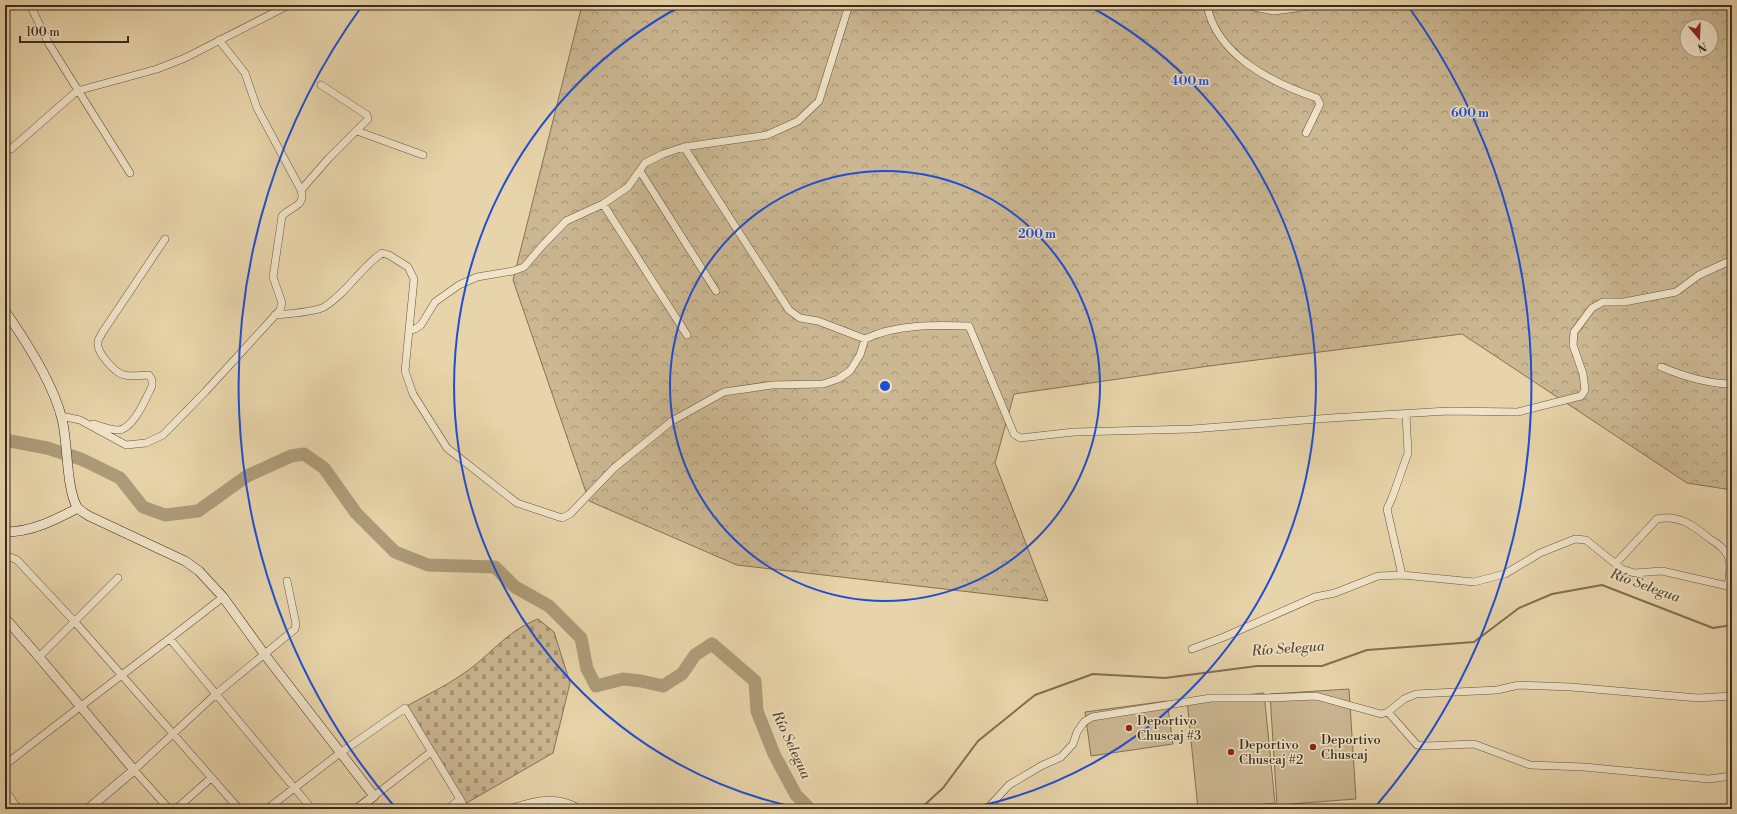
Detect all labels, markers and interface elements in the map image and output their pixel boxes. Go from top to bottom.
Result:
scale bar [20,18,128,44]
north arrow [1679,18,1719,58]
text: 100 m [26,25,60,40]
text: N [1695,38,1708,55]
text: 400 m [1171,74,1209,89]
text: 600 m [1451,106,1489,121]
text: 200 m [1018,227,1056,242]
centre of rings [878,379,892,393]
water label: Río Selegua [1607,565,1683,607]
water label: Río Selegua [1250,637,1325,661]
water label: Río Selegua [767,707,815,782]
place label: Deportivo Chuscaj #3 [1137,713,1201,744]
marker: Deportivo Chuscaj #3 [1124,723,1134,733]
place label: Deportivo Chuscaj [1321,732,1381,763]
place label: Deportivo Chuscaj #2 [1239,737,1303,768]
marker: Deportivo Chuscaj [1308,742,1318,752]
marker: Deportivo Chuscaj #2 [1226,747,1236,757]

